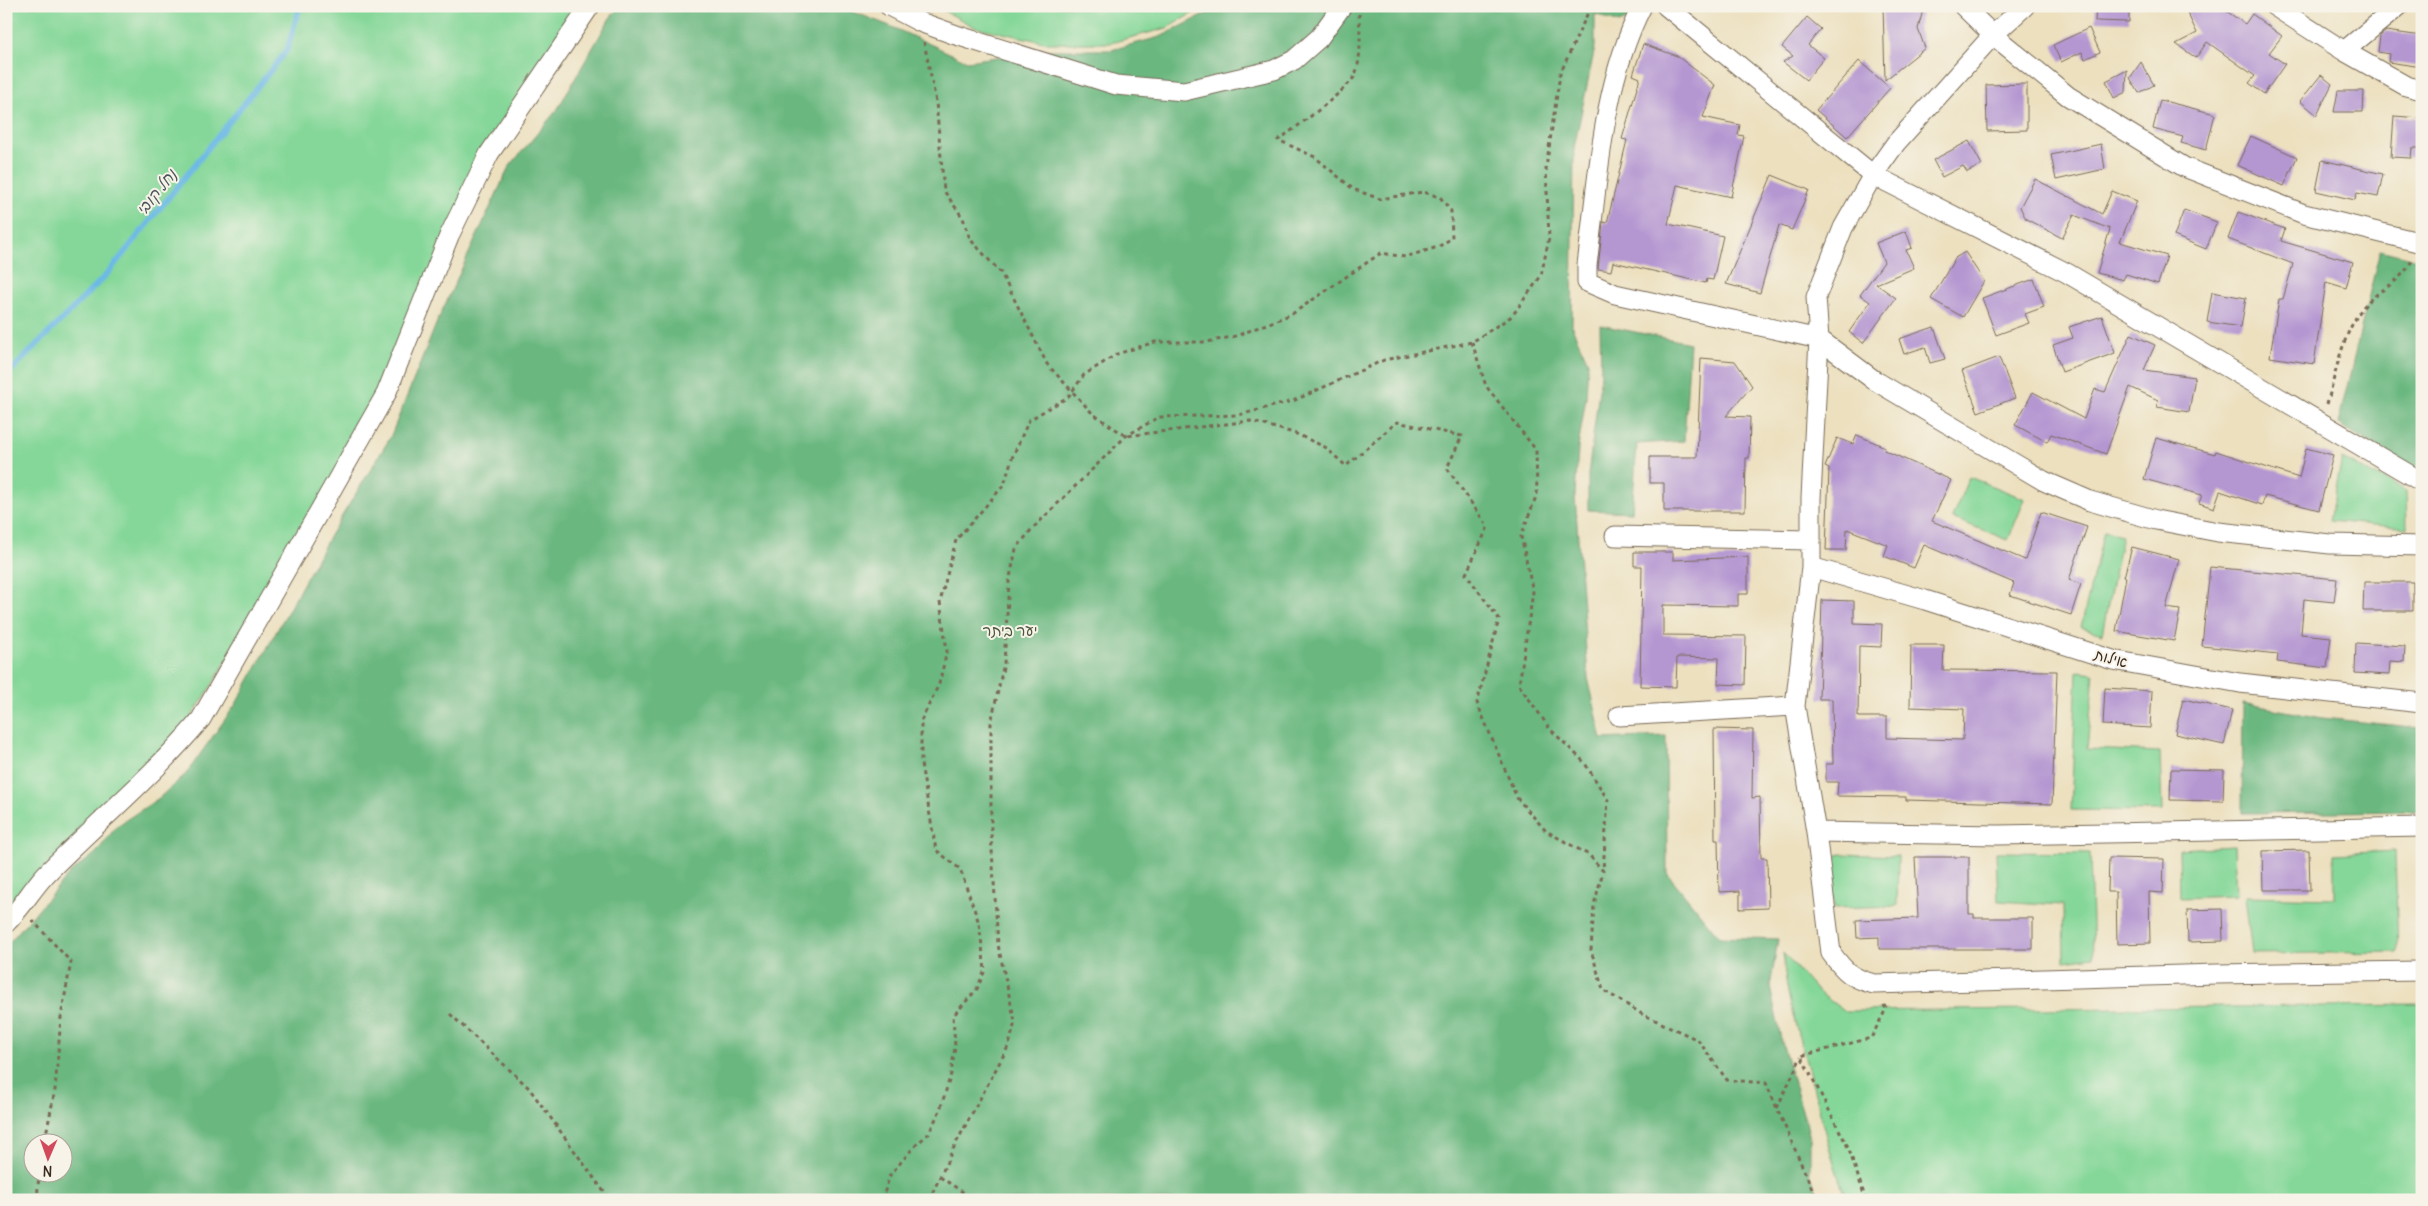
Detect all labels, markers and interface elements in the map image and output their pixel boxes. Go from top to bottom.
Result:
water label: נחל קובי [132,164,182,220]
park label: יער ביתר [983,621,1037,640]
street label: אילות [2091,644,2130,672]
north arrow [22,1134,72,1184]
text: N [42,1162,53,1180]

